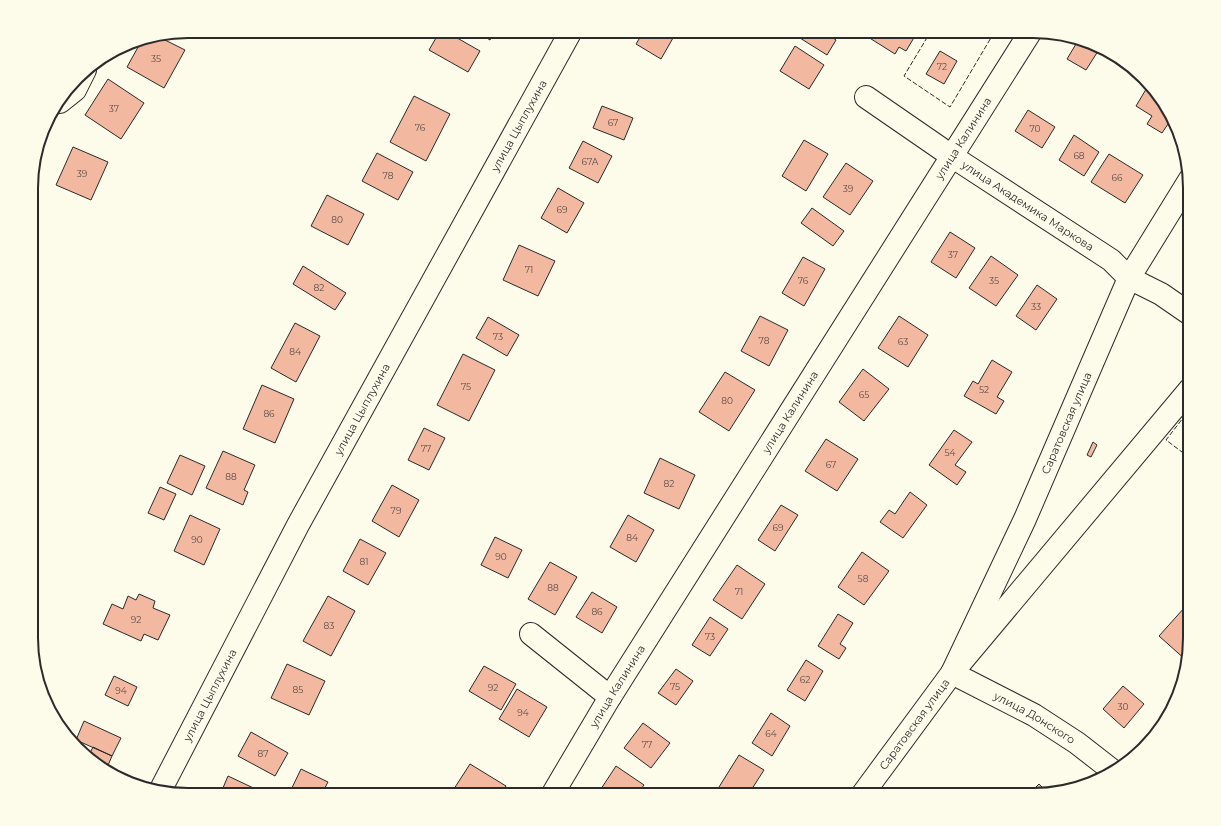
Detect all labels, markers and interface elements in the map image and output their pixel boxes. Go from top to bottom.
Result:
house number: 35 [151,53,161,64]
house number: 72 [937,61,947,72]
street label: улица Цыплухина [487,77,550,175]
street label: улица Калинина [932,94,994,183]
house number: 37 [109,103,119,114]
house number: 67 [608,117,618,128]
house number: 76 [415,122,426,133]
house number: 70 [1029,123,1041,134]
house number: 68 [1073,150,1085,161]
house number: 67А [582,156,599,167]
street label: улица Академика Маркова [958,157,1097,254]
house number: 39 [77,168,88,179]
house number: 78 [383,170,394,181]
house number: 66 [1112,172,1123,183]
house number: 39 [843,183,854,194]
house number: 69 [557,204,568,215]
house number: 80 [331,214,343,225]
house number: 37 [948,249,958,260]
house number: 71 [525,264,533,275]
house number: 76 [798,275,809,286]
house number: 35 [989,275,999,286]
house number: 82 [314,282,324,293]
house number: 33 [1031,301,1041,312]
house number: 73 [493,331,503,342]
house number: 78 [759,335,770,346]
house number: 63 [898,336,908,347]
house number: 84 [289,346,301,357]
street label: улица Цыплухина [331,361,393,458]
street label: улица Калинина [758,368,821,457]
street label: Саратовская улица [1038,370,1095,476]
house number: 75 [461,381,471,392]
house number: 52 [979,384,989,395]
house number: 65 [859,389,869,400]
house number: 80 [721,395,733,406]
house number: 86 [263,408,275,419]
house number: 77 [421,443,431,454]
house number: 54 [944,447,956,458]
house number: 67 [826,459,836,470]
house number: 88 [225,471,237,482]
house number: 82 [664,478,674,489]
house number: 79 [391,505,402,516]
house number: 69 [773,522,784,533]
house number: 84 [626,532,638,543]
house number: 90 [191,534,203,545]
house number: 90 [495,551,507,562]
house number: 81 [360,556,369,567]
house number: 58 [858,573,869,584]
house number: 88 [547,582,559,593]
house number: 71 [735,586,743,597]
house number: 86 [591,606,603,617]
house number: 92 [131,614,141,625]
house number: 83 [324,620,334,631]
house number: 73 [705,631,715,642]
street label: улица Калинина [586,642,648,731]
street label: улица Цыплухина [179,646,240,745]
house number: 62 [800,674,810,685]
street label: Саратовская улица [876,676,952,772]
house number: 75 [670,681,680,692]
house number: 92 [488,682,498,693]
house number: 85 [293,684,303,695]
house number: 94 [115,685,127,696]
street label: улица Донского [991,688,1078,747]
house number: 30 [1117,701,1129,712]
house number: 94 [517,707,529,718]
house number: 64 [765,728,777,739]
house number: 77 [642,739,652,750]
house number: 87 [257,748,269,759]

